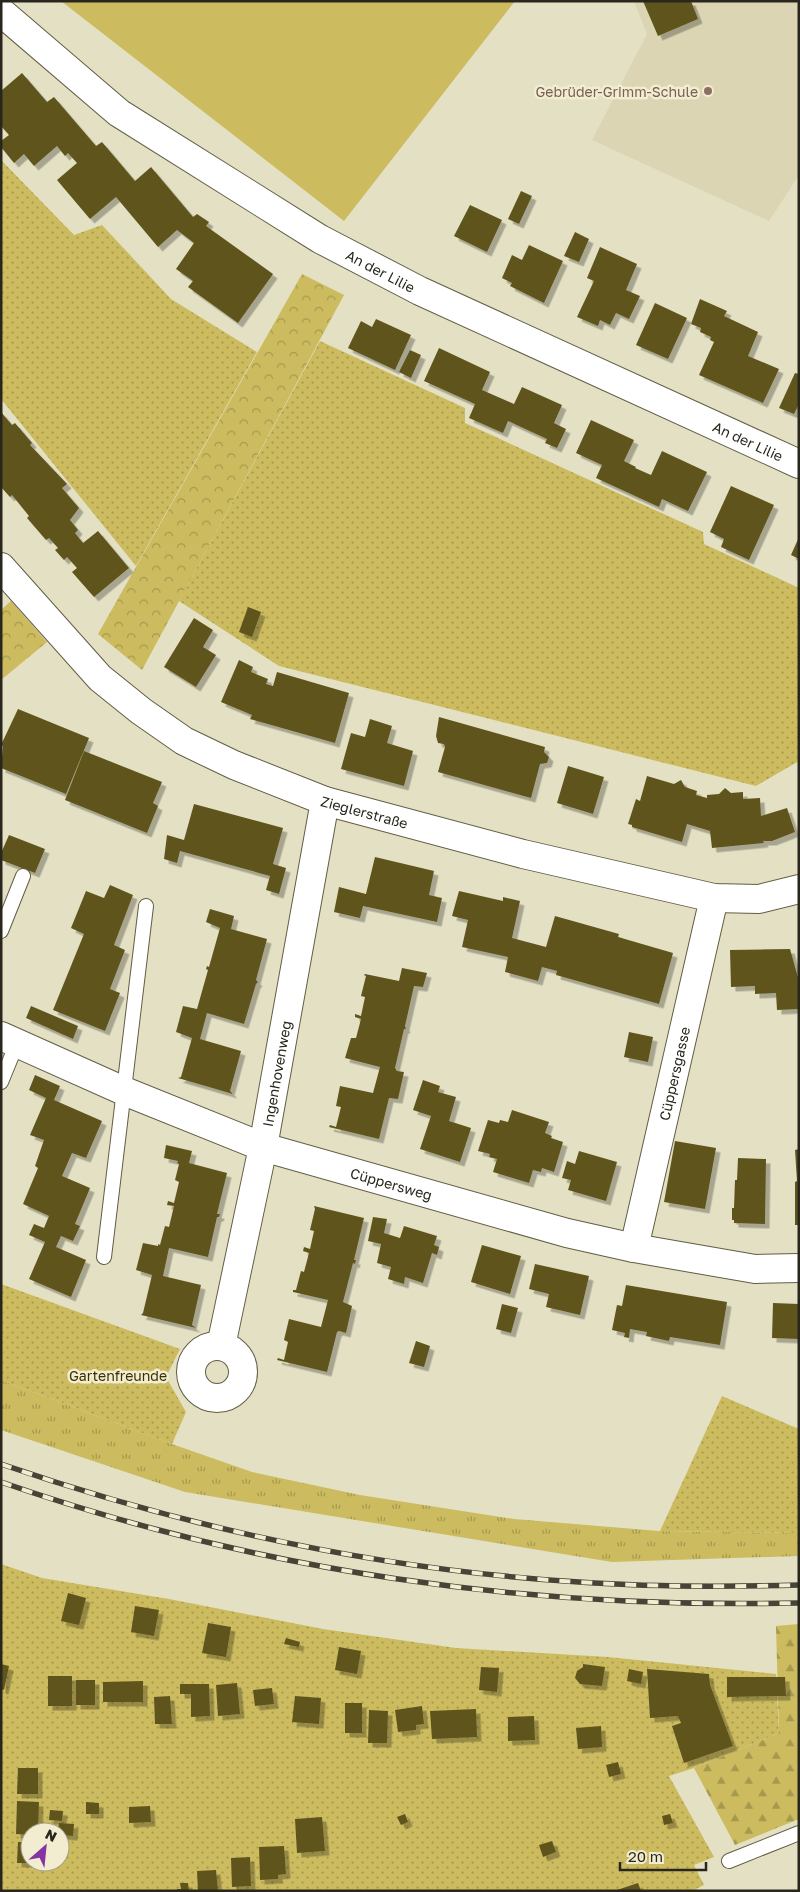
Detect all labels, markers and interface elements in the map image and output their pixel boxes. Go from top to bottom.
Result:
place label: Gebrüder-Grimm-Schule [535,83,698,100]
marker: Gebrüder-Grimm-Schule [702,85,714,97]
street label: An der Lilie [343,246,418,296]
street label: An der Lilie [710,417,786,464]
street label: Zieglerstraße [319,792,410,831]
street label: Ingenhovenweg [258,1019,294,1128]
street label: Cüppersgasse [655,1025,693,1122]
street label: Cüppersweg [349,1164,434,1203]
park label: Gartenfreunde [69,1367,167,1384]
north arrow [20,1822,70,1872]
text: N [43,1825,60,1845]
scale bar [620,1840,706,1872]
text: 20 m [628,1847,663,1865]

